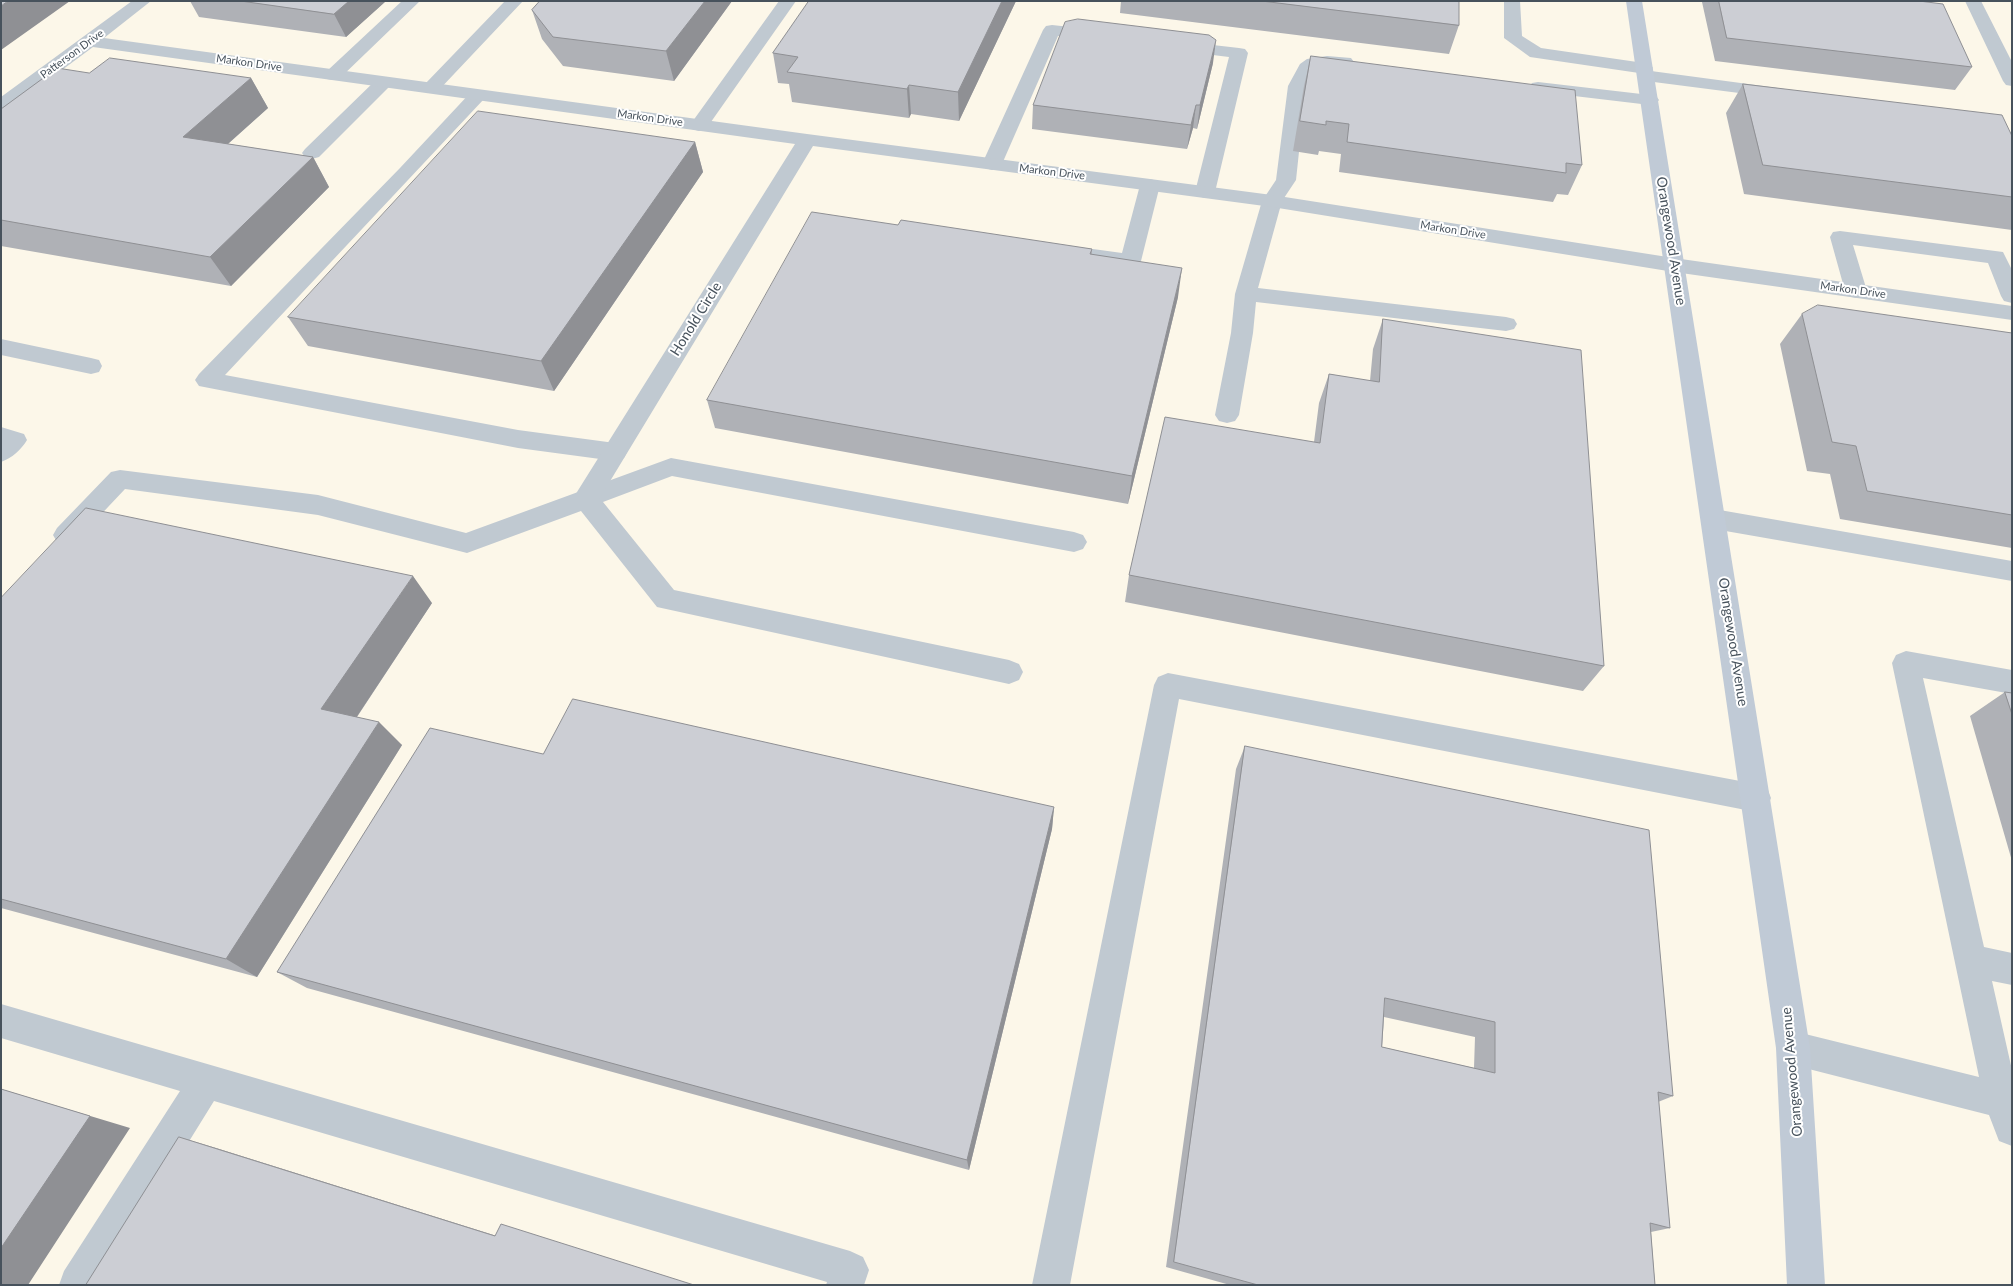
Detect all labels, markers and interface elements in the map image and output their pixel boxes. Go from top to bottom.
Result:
street label: Patterson Drive [38,27,106,81]
street label: Markon Drive [215,52,283,74]
street label: Markon Drive [616,107,684,129]
street label: Markon Drive [1018,161,1086,183]
street label: Orangewood Avenue [1653,176,1689,306]
street label: Markon Drive [1419,218,1487,242]
street label: Honold Circle [667,279,725,359]
street label: Markon Drive [1819,279,1887,301]
street label: Orangewood Avenue [1715,577,1751,707]
street label: Orangewood Avenue [1778,1007,1806,1137]

